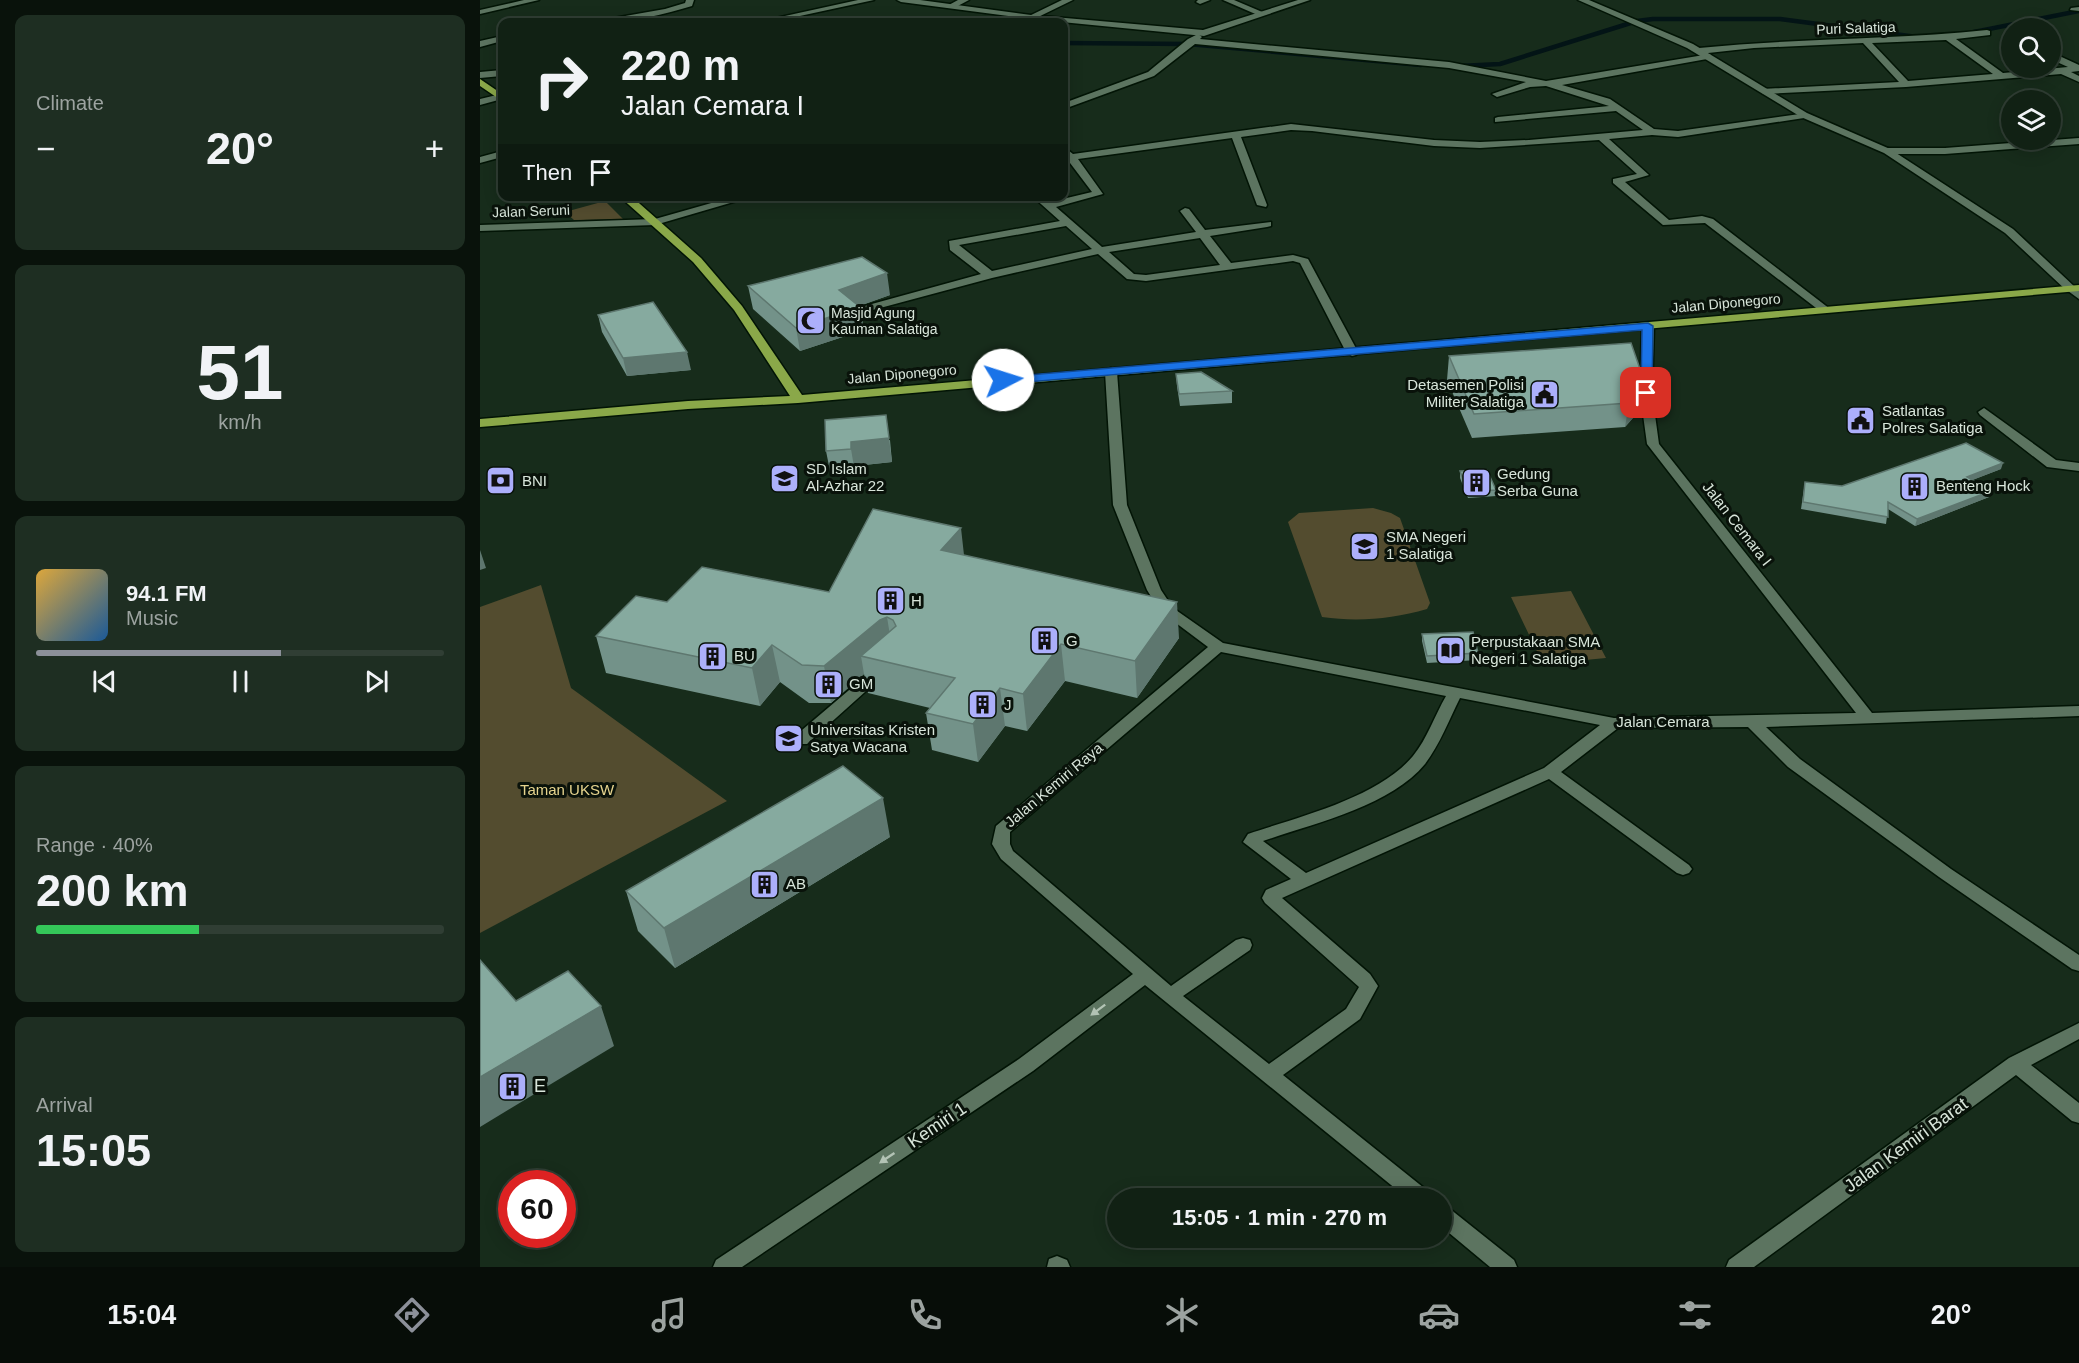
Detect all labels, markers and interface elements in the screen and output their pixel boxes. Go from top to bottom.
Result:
map controls [2001,18,2061,150]
button: search [2001,18,2061,78]
street label: Puri Salatiga [1816,19,1896,37]
icon: right [522,42,600,120]
text: 220 m [621,42,740,89]
button: layers [2001,90,2061,150]
text: Jalan Cemara I [621,91,804,121]
text: Climate [36,92,104,114]
text: 20° [206,123,274,174]
text: − [36,130,55,167]
text: + [425,130,444,167]
icon: arrive [584,156,617,189]
text: Then [522,160,572,185]
street label: Jalan Seruni [492,202,570,220]
street label: Jalan Diponegoro [1671,290,1782,316]
mosque icon: Masjid Agung Kauman Salatiga [794,305,826,337]
place label: Masjid Agung Kauman Salatiga [831,305,938,337]
text: 51 [197,328,283,416]
position arrow [971,348,1035,412]
street label: Jalan Diponegoro [847,361,958,387]
pin [1620,367,1671,418]
place label: Detasemen Polisi Militer Salatiga [1407,376,1525,410]
icon: arrive [1629,376,1662,409]
public building icon: Detasemen Polisi Militer Salatiga [1529,378,1561,410]
place label: Satlantas Polres Salatiga [1882,402,1984,436]
public building icon: Satlantas Polres Salatiga [1845,404,1877,436]
text: km/h [218,411,262,433]
place label: SD Islam Al-Azhar 22 [806,460,884,494]
school or university icon: SD Islam Al-Azhar 22 [769,462,801,494]
bank icon: BNI [485,465,517,497]
place label: Gedung Serba Guna [1497,465,1579,499]
building icon: Gedung Serba Guna [1460,467,1492,499]
building icon: Benteng Hock [1899,470,1931,502]
place label: BNI [522,472,547,489]
place label: Benteng Hock [1936,477,2031,494]
street label: Jalan Cemara I [1699,478,1775,569]
place label: SMA Negeri 1 Salatiga [1386,528,1466,562]
school or university icon: SMA Negeri 1 Salatiga [1349,530,1381,562]
text: 94.1 FM [126,581,207,606]
building icon: H [874,585,906,617]
place label: H [911,592,922,609]
text: Music [126,607,178,629]
building icon: G [1029,625,1061,657]
place label: G [1066,632,1078,649]
place label: Perpustakaan SMA Negeri 1 Salatiga [1471,633,1600,667]
library icon: Perpustakaan SMA Negeri 1 Salatiga [1434,635,1466,667]
building icon: BU [697,640,729,672]
place label: BU [734,647,755,664]
icon: previous [88,665,121,698]
icon: pause [224,665,257,698]
icon: next [360,665,393,698]
building icon: GM [812,668,844,700]
place label: GM [849,675,873,692]
building icon: J [967,689,999,721]
place label: J [1004,696,1012,713]
street label: Jalan Cemara [1616,713,1710,730]
place label: Universitas Kristen Satya Wacana [810,721,935,755]
school or university icon: Universitas Kristen Satya Wacana [773,723,805,755]
street label: Jalan Kemiri Raya [1002,739,1106,830]
park label: Taman UKSW [520,781,615,798]
text: Range · 40% [36,834,153,856]
text: 200 km [36,865,189,916]
building icon: AB [749,868,781,900]
place label: AB [786,875,806,892]
one-way arrow [1090,1004,1106,1017]
building icon: E [497,1070,529,1102]
place label: E [534,1076,546,1096]
text: Arrival [36,1094,93,1116]
street label: Jalan Kemiri Barat [1841,1094,1971,1196]
street label: Kemiri 1 [904,1098,970,1152]
text: 15:05 [36,1125,151,1176]
one-way arrow [879,1152,895,1164]
speed limit sign: 60 [498,1170,576,1248]
text: 15:05 · 1 min · 270 m [1172,1205,1387,1230]
icon: directions [391,1294,433,1336]
icon: music [648,1294,690,1336]
icon: phone [904,1294,946,1336]
icon: climate [1161,1294,1203,1336]
icon: car [1418,1294,1460,1336]
icon: filters [1674,1294,1716,1336]
text: 15:04 [107,1300,176,1330]
text: 20° [1931,1300,1972,1330]

